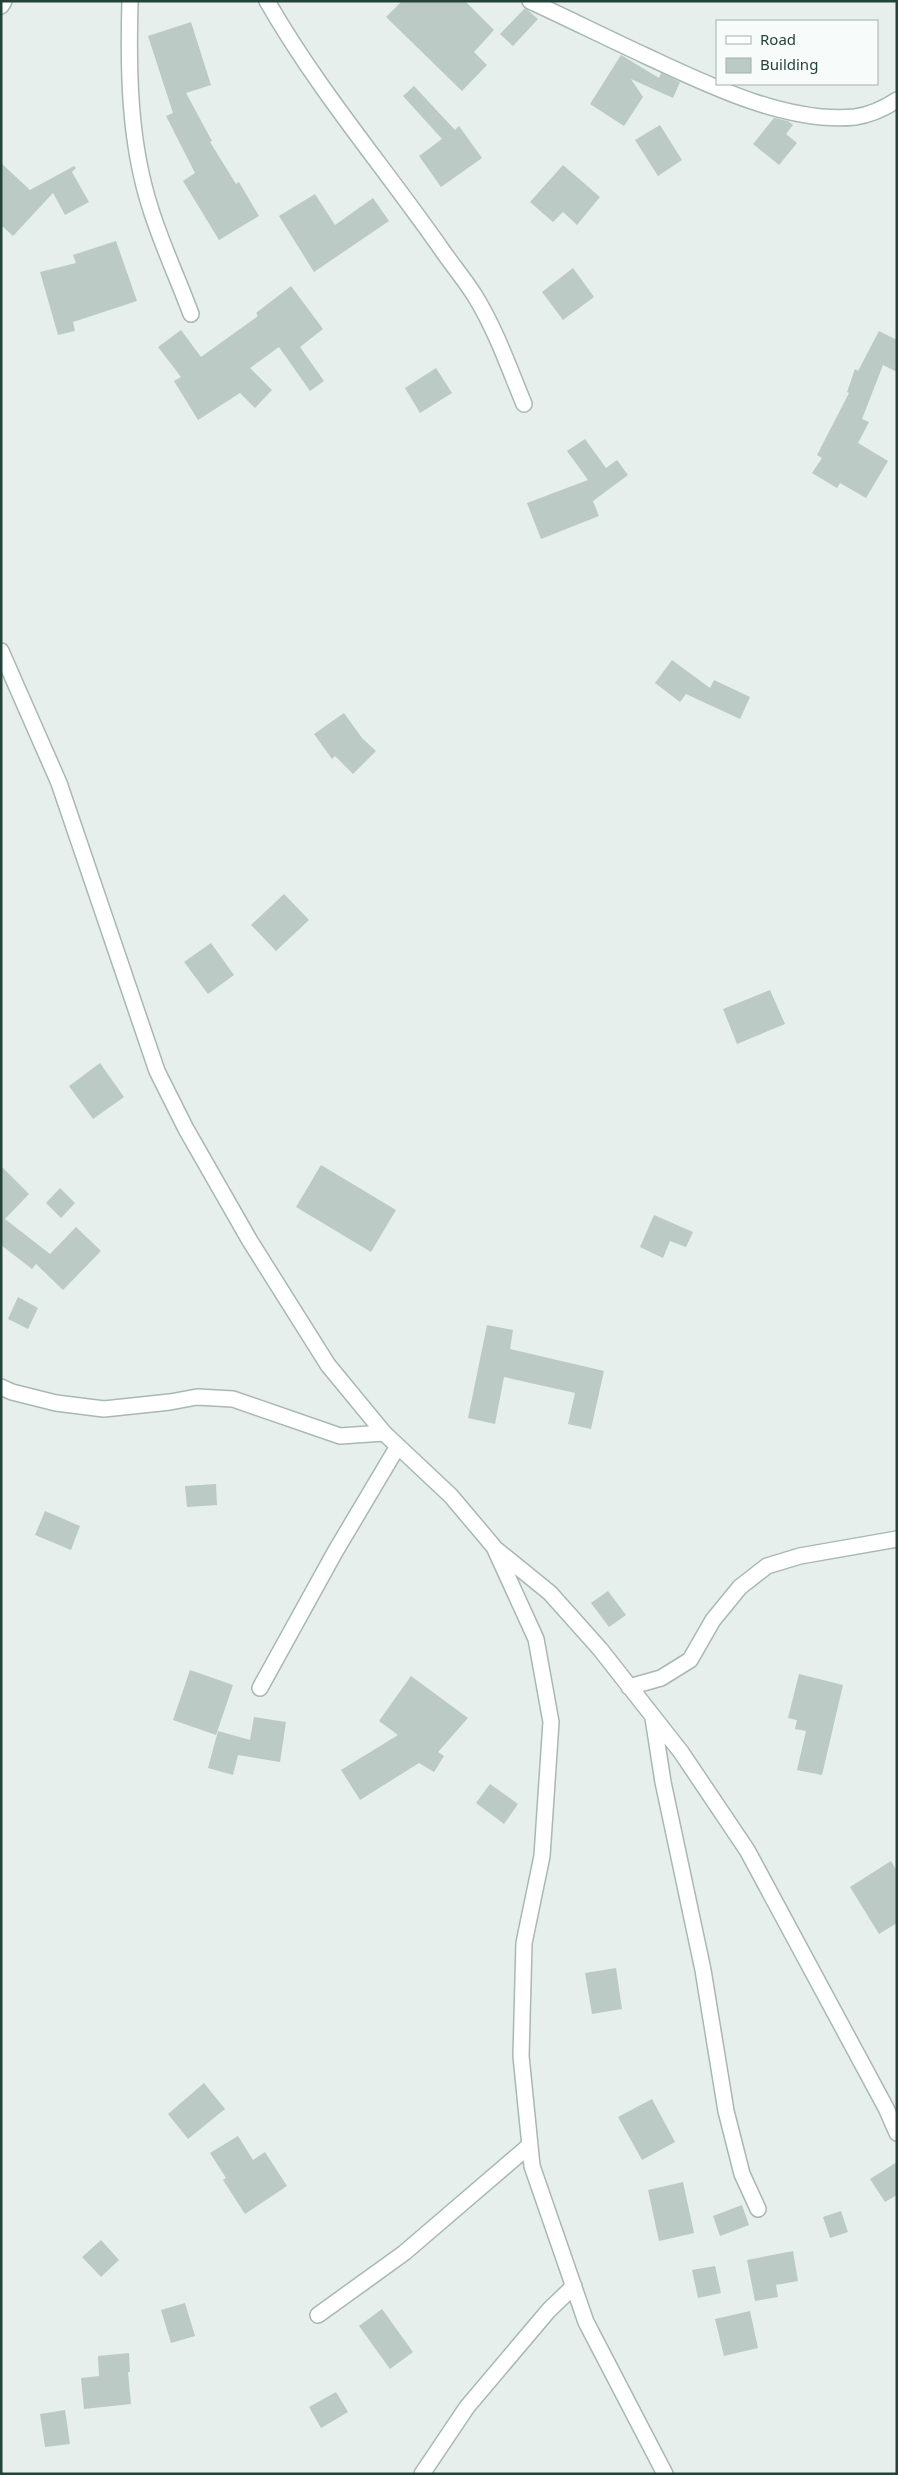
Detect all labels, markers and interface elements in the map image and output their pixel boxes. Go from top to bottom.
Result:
legend [716,20,878,85]
text: Road [760,29,796,49]
text: Building [760,54,818,74]

